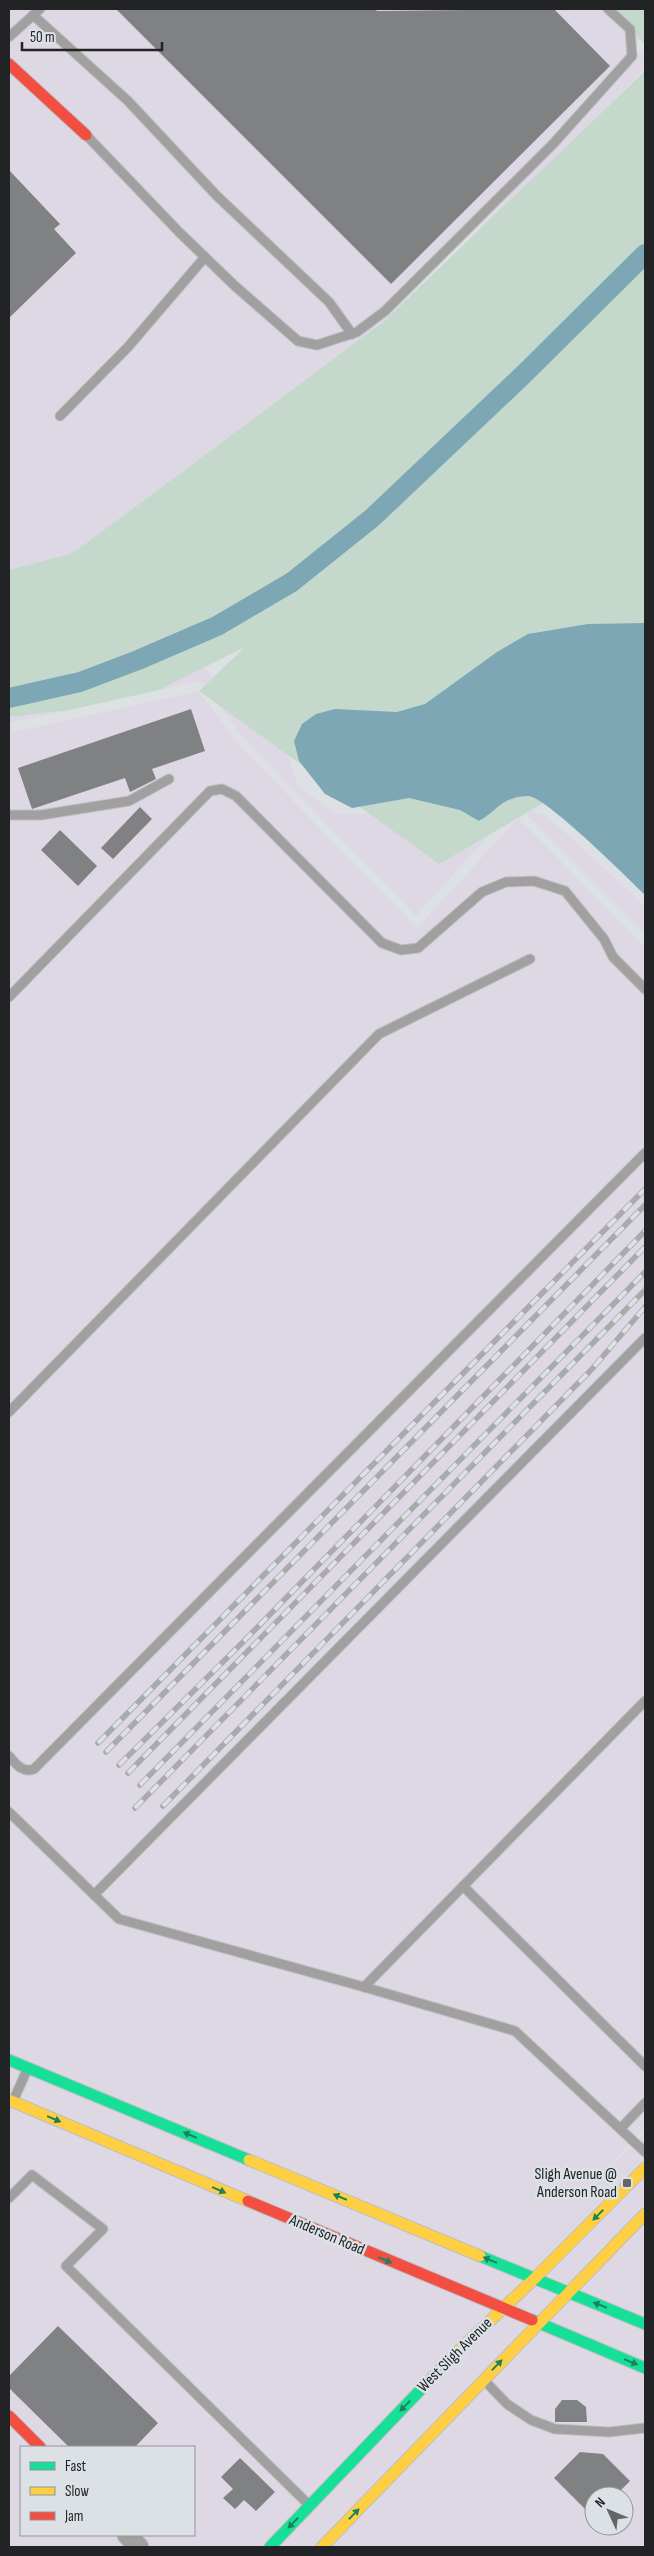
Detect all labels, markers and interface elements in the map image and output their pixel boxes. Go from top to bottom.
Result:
scale bar [22,20,162,52]
text: 50 m [30,28,55,47]
one-way arrow [47,2116,61,2124]
one-way arrow [182,2131,197,2139]
place label: Sligh Avenue @ Anderson Road [534,2165,617,2202]
marker: Sligh Avenue @ Anderson Road [621,2177,633,2189]
one-way arrow [212,2186,226,2194]
one-way arrow [333,2193,347,2201]
one-way arrow [593,2209,605,2221]
street label: Anderson Road [286,2210,367,2259]
one-way arrow [483,2255,497,2263]
one-way arrow [378,2256,393,2264]
one-way arrow [593,2301,607,2309]
street label: West Sligh Avenue [414,2314,496,2396]
one-way arrow [491,2359,503,2371]
one-way arrow [624,2359,638,2367]
one-way arrow [399,2400,411,2412]
legend [20,2446,195,2536]
text: Fast [65,2457,87,2476]
text: Slow [65,2482,89,2501]
north arrow [584,2486,634,2536]
text: N [591,2494,609,2511]
text: Jam [64,2507,83,2526]
one-way arrow [348,2509,360,2521]
one-way arrow [287,2517,299,2529]

